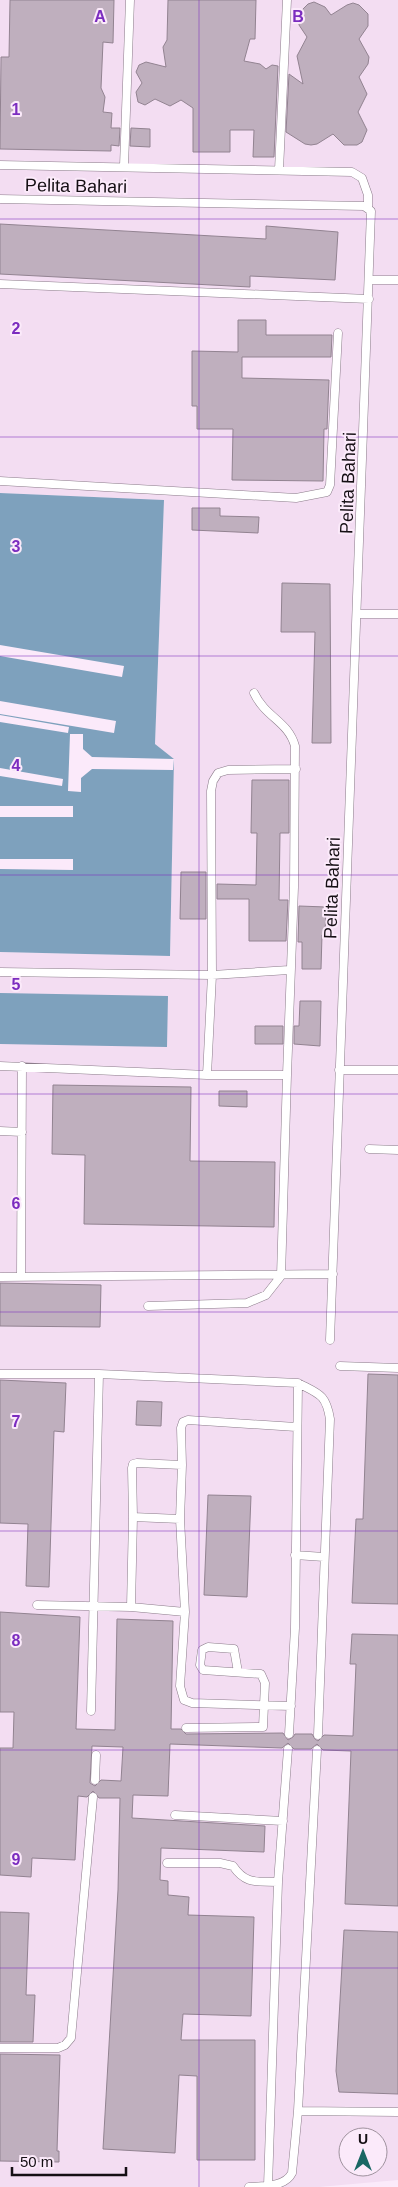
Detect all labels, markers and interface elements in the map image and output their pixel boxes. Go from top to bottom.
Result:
text: A [94,8,106,25]
text: B [292,8,304,25]
text: 1 [12,101,21,118]
street label: Pelita Bahari [25,175,127,197]
text: 2 [12,320,21,337]
street label: Pelita Bahari [336,432,360,534]
text: 3 [12,538,21,555]
text: 4 [12,757,21,774]
street label: Pelita Bahari [320,837,344,939]
text: 5 [12,976,21,993]
text: 6 [12,1195,21,1212]
text: 7 [12,1413,21,1430]
text: 8 [12,1632,21,1649]
text: 9 [12,1851,21,1868]
north arrow [338,2127,388,2177]
text: U [358,2131,368,2147]
scale bar [12,2144,126,2176]
text: 50 m [20,2153,53,2170]

